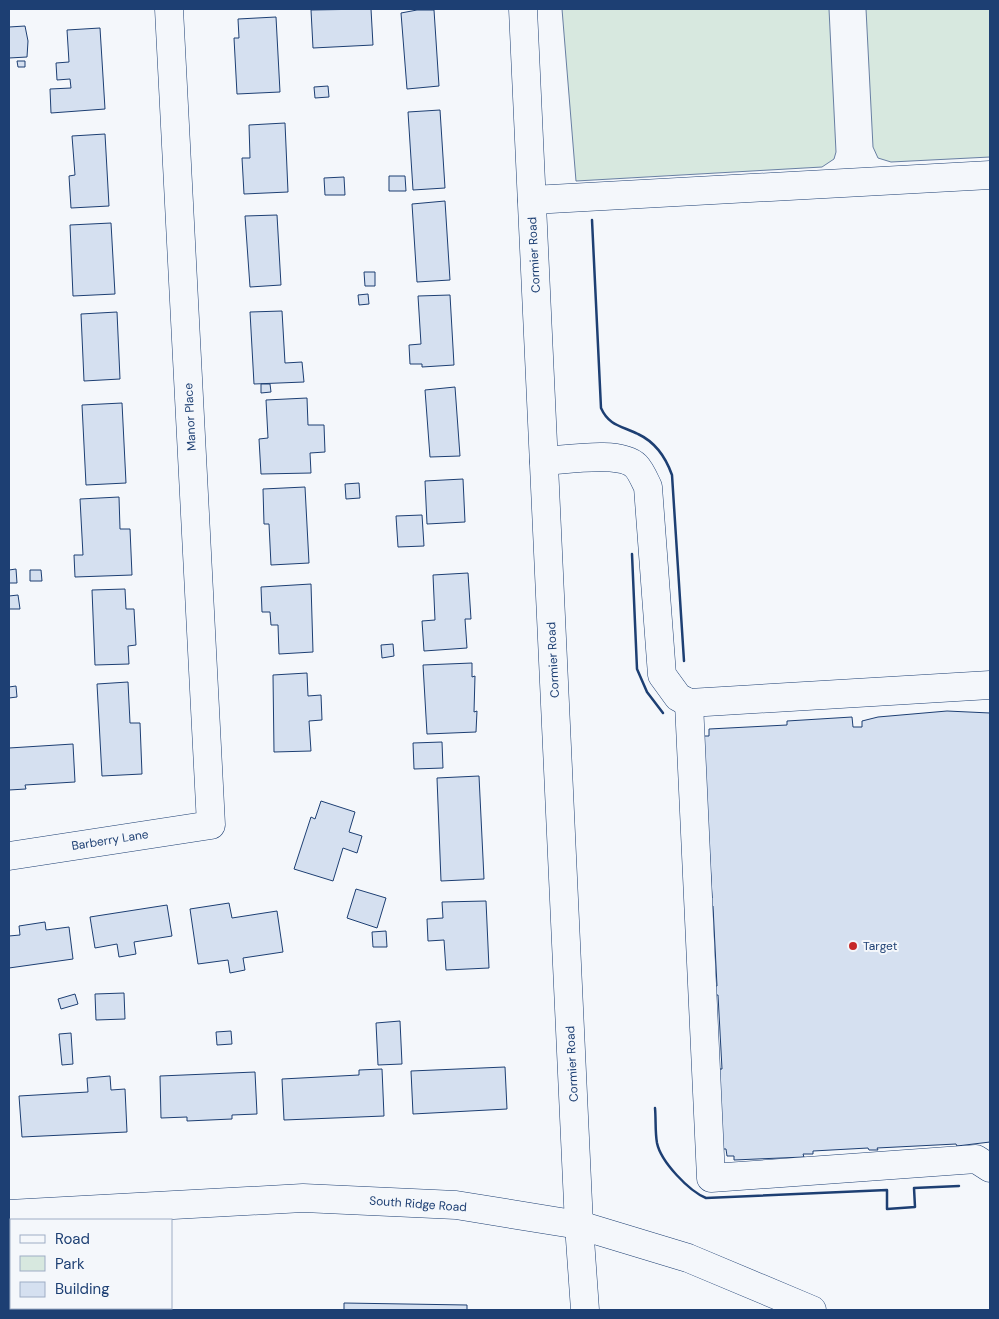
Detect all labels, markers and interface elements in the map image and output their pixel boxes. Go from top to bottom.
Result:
street label: Cormier Road [524,217,544,293]
street label: Manor Place [180,382,200,451]
street label: Cormier Road [543,622,563,698]
street label: Barberry Lane [70,826,150,854]
place label: Target [863,938,898,954]
marker: Target [847,940,859,952]
street label: Cormier Road [562,1026,582,1102]
street label: South Ridge Road [369,1193,467,1215]
legend [10,1219,172,1309]
text: Road [55,1229,90,1249]
text: Park [55,1254,85,1274]
text: Building [55,1279,110,1299]

